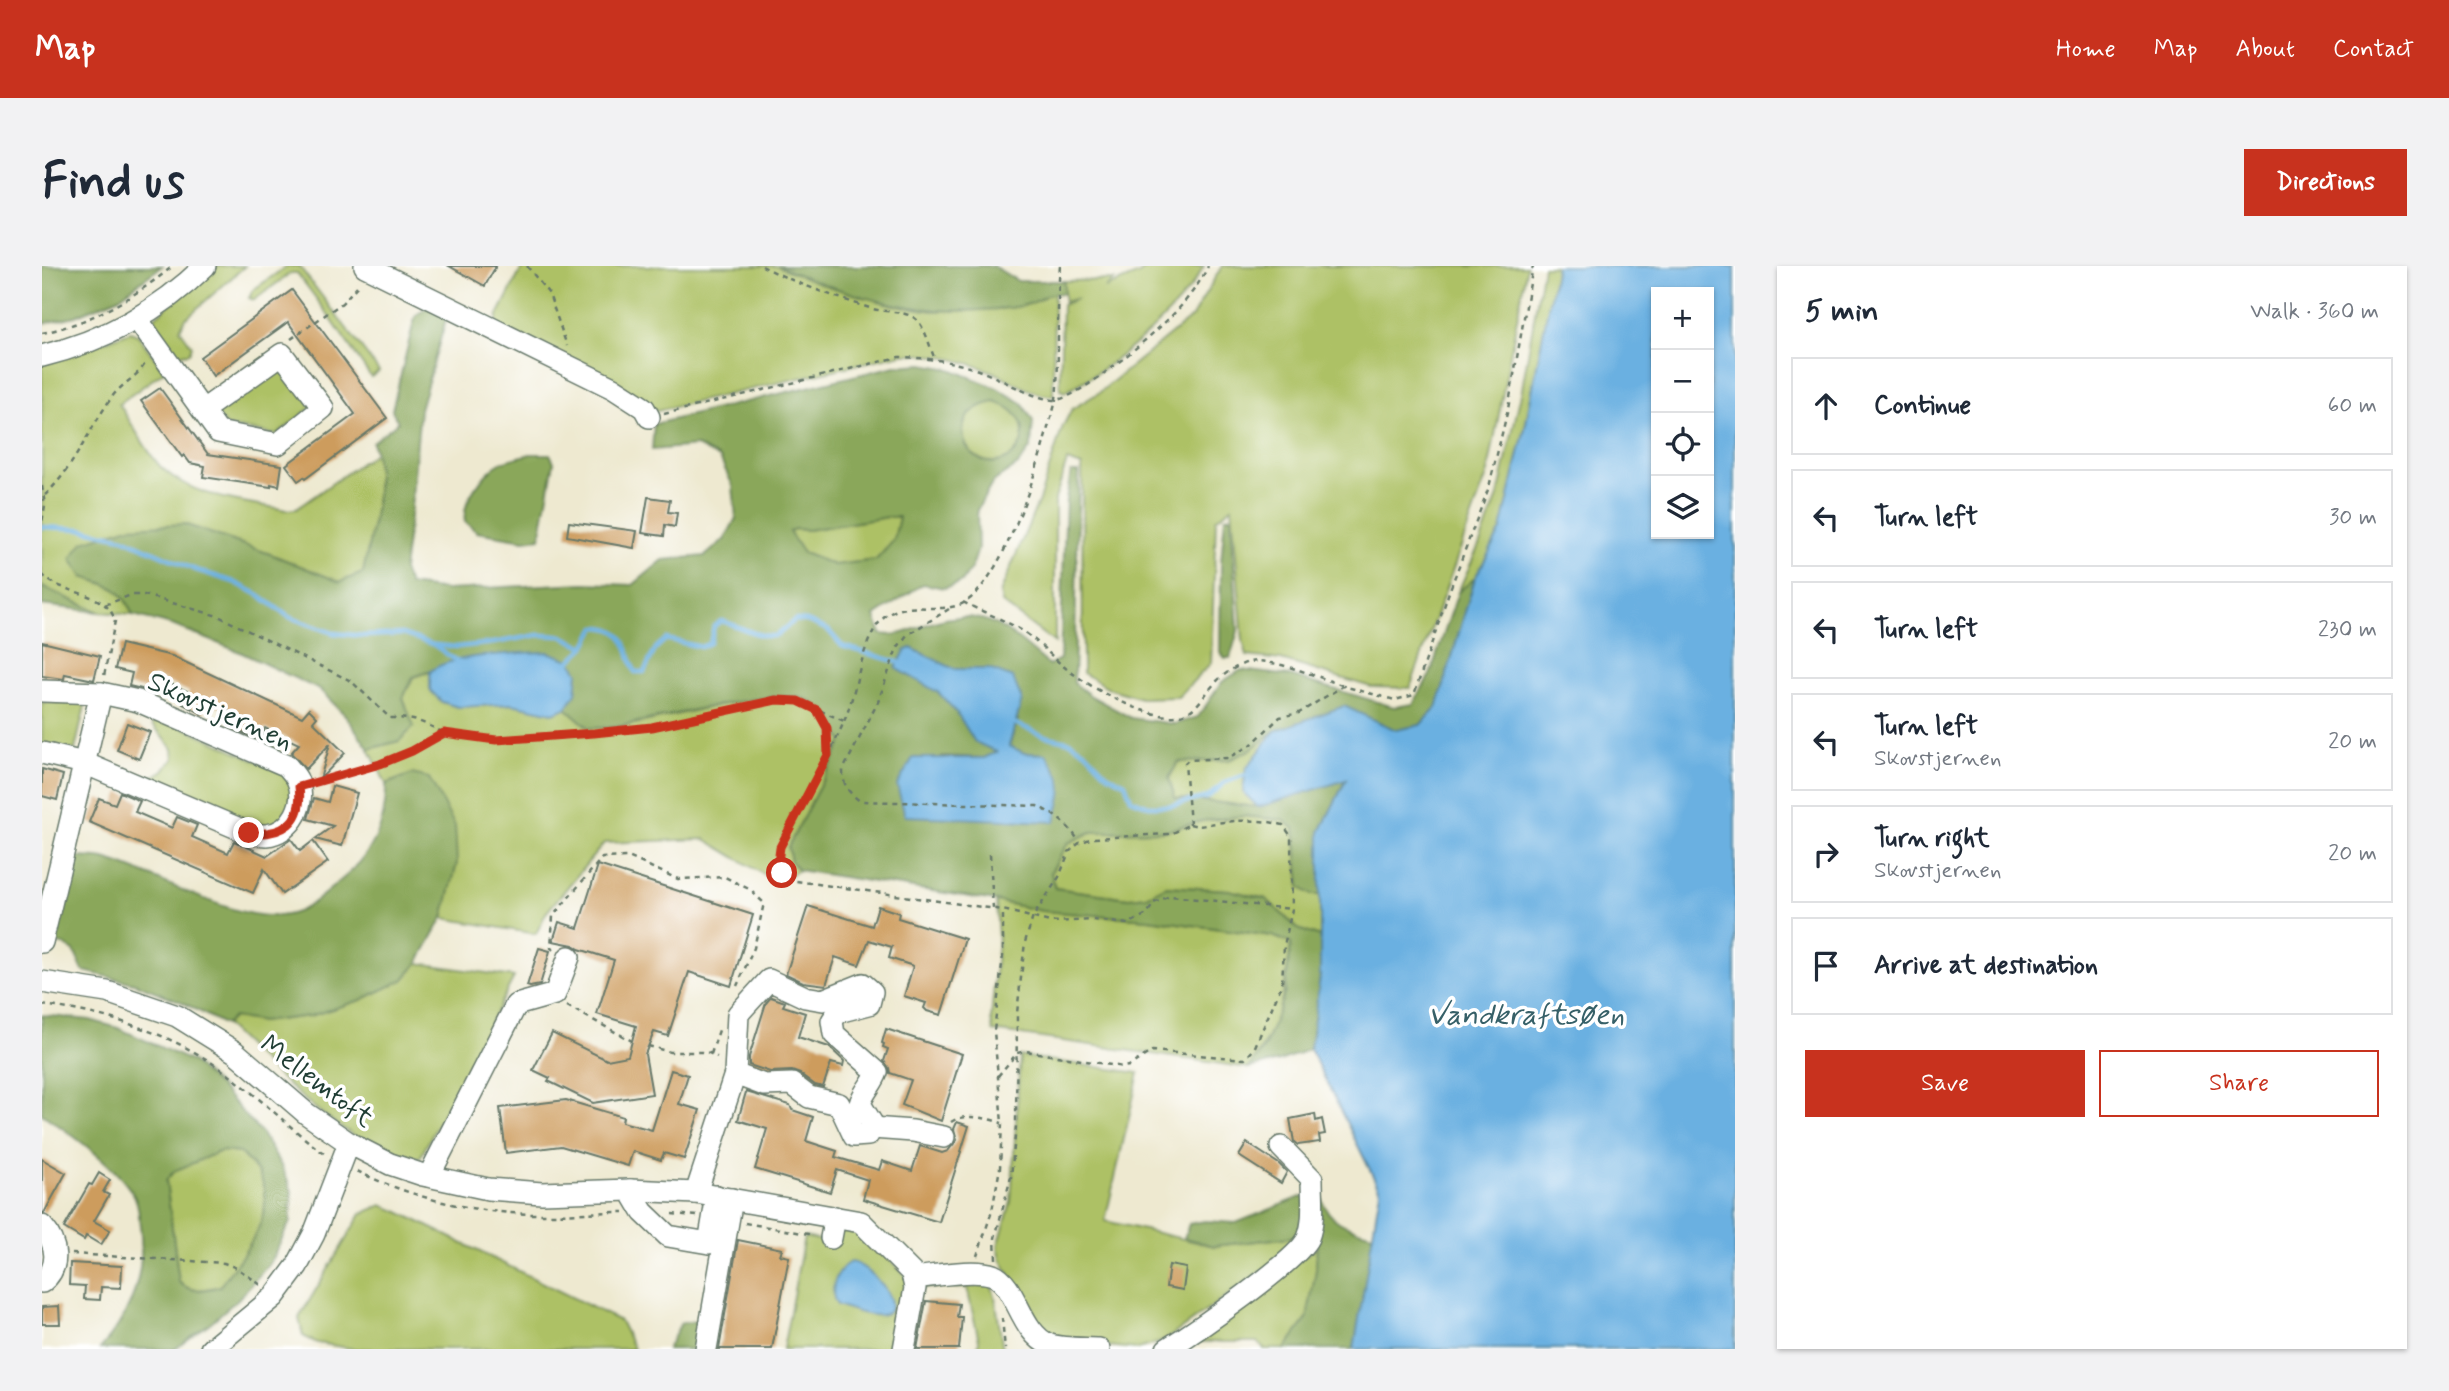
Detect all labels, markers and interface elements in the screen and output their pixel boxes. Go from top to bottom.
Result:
text: Map [35,27,95,71]
text: Home [2056,34,2116,65]
text: Map [2154,34,2198,65]
text: About [2236,34,2295,65]
text: Contact [2333,34,2414,65]
button: Directions [2244,149,2407,216]
text: Find us [42,150,185,215]
map controls [1651,287,1714,539]
button: + [1651,287,1714,350]
text: 5 min [1805,292,1879,331]
text: Walk · 360 m [2250,297,2379,327]
button: − [1651,350,1714,413]
icon: ahead [1807,387,1845,425]
text: Continue [1874,389,1971,423]
text: 60 m [2328,391,2377,421]
button: locate [1651,413,1714,476]
button: layers [1651,476,1714,539]
icon: left [1807,499,1845,537]
text: Turn left [1874,501,1978,535]
text: 30 m [2329,503,2377,533]
icon: left [1807,611,1845,649]
text: Turn left [1874,613,1978,647]
text: 230 m [2318,615,2377,645]
street label: Skovstjernen [142,664,298,761]
text: Turn left [1874,710,1978,744]
icon: left [1807,723,1845,761]
text: 20 m [2328,727,2377,757]
text: Skovstjernen [1874,744,2002,774]
route end [233,817,264,848]
text: Turn right [1874,822,1990,856]
icon: right [1807,835,1845,873]
text: 20 m [2328,839,2377,869]
text: Skovstjernen [1874,856,2002,886]
route start [766,857,797,888]
icon: arrive [1807,947,1845,985]
text: Arrive at destination [1874,949,2098,983]
water label: Vandkraftsøen [1428,996,1624,1035]
street label: Mellemtoft [252,1027,381,1137]
button: Save [1805,1050,2085,1117]
button: Share [2099,1050,2379,1117]

